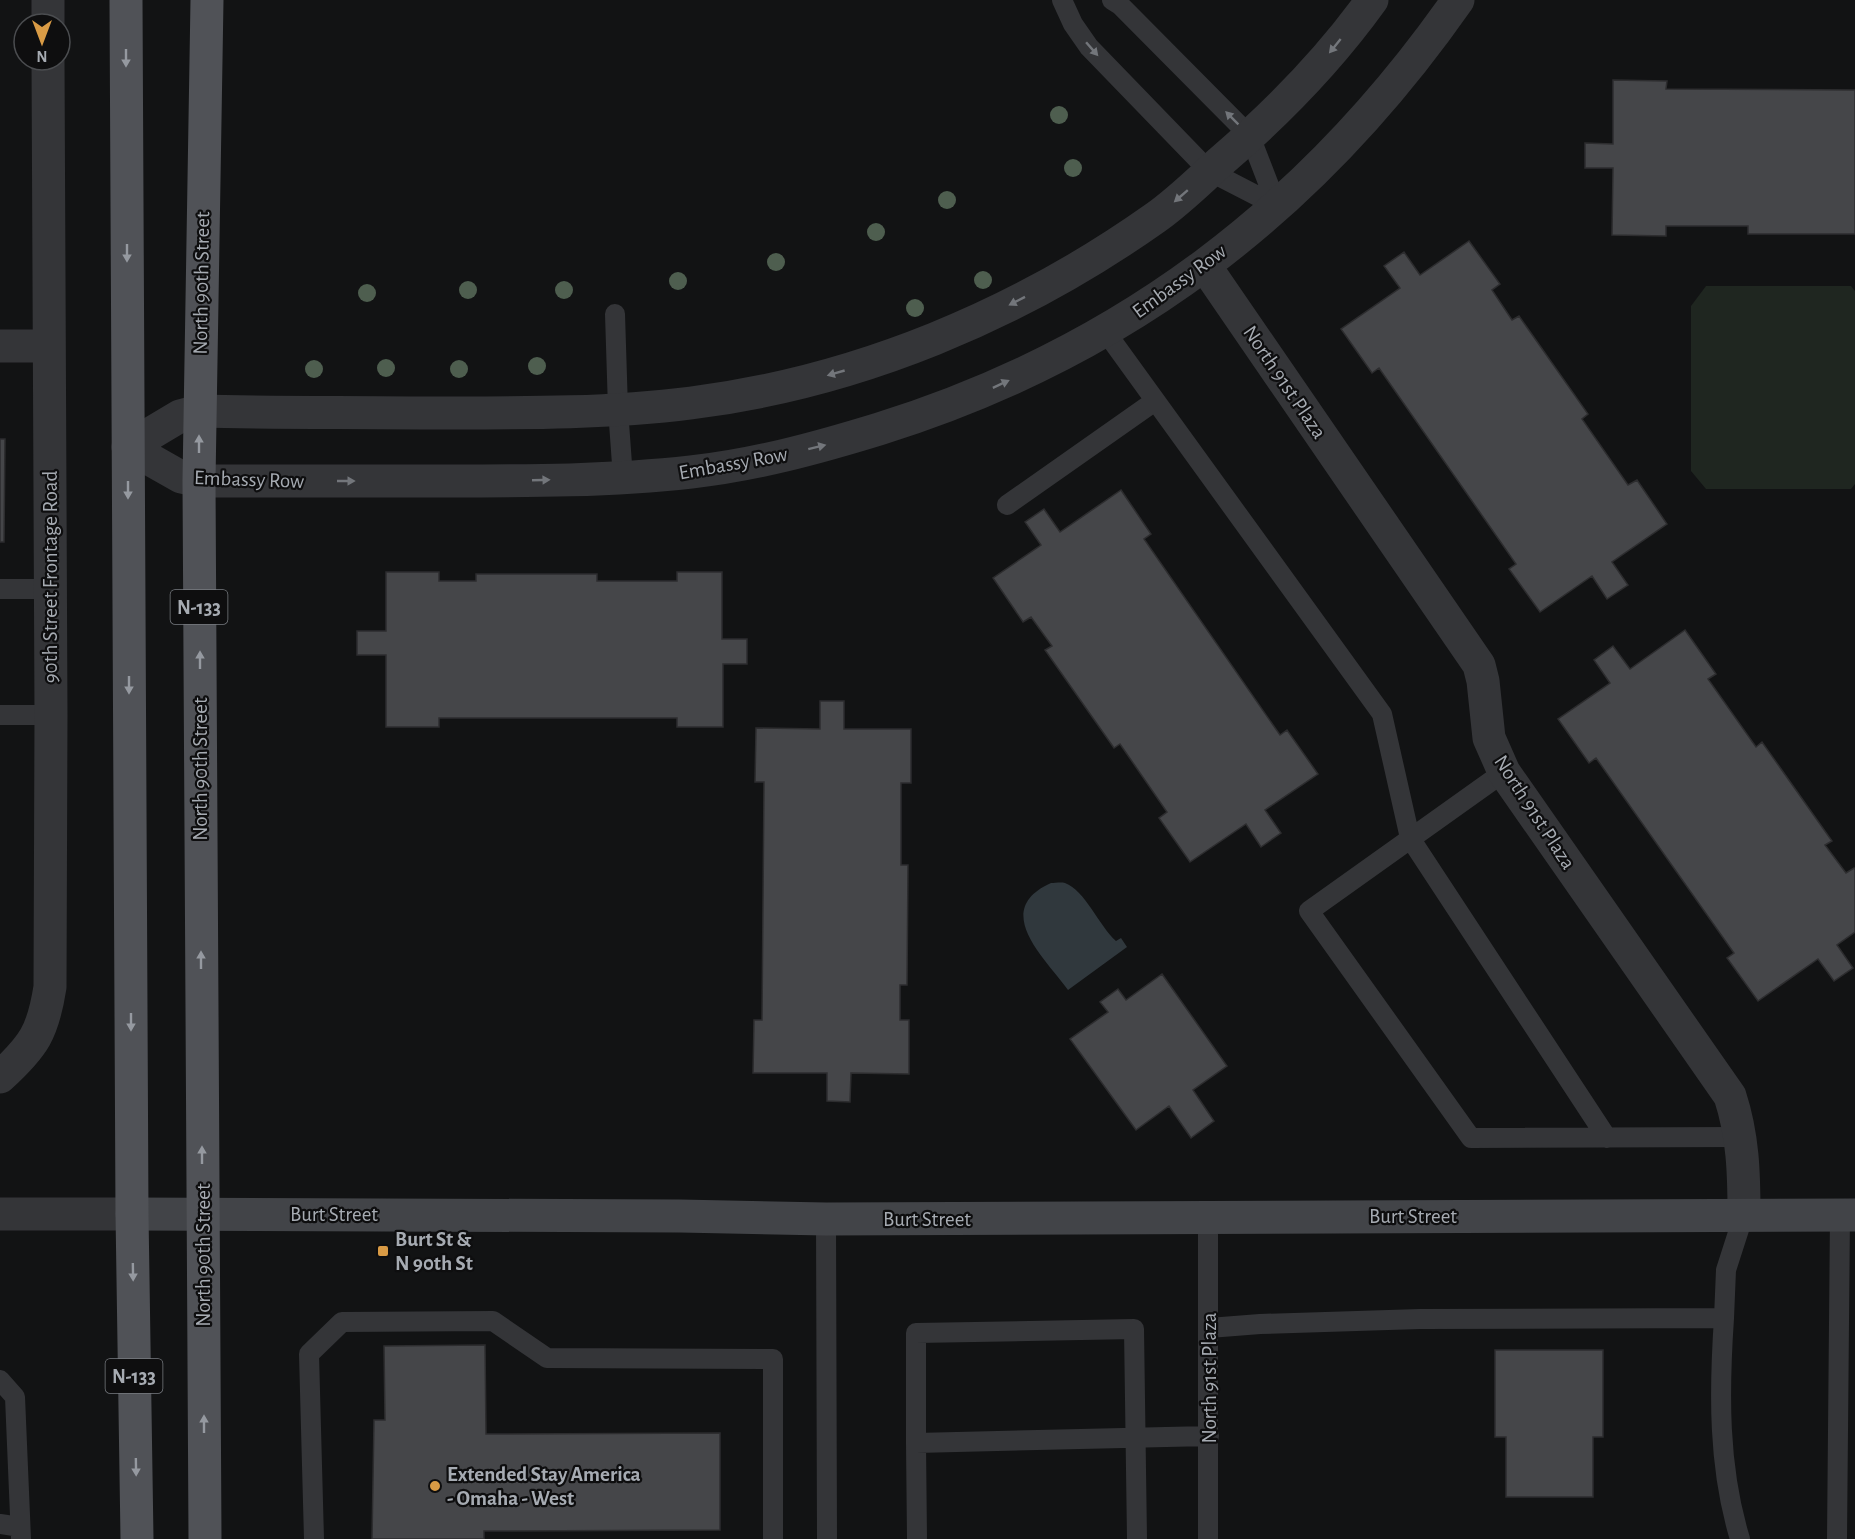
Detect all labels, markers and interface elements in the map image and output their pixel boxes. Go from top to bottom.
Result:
north arrow [12,12,72,72]
one-way arrow [1329,38,1342,54]
one-way arrow [1085,42,1099,57]
text: N [36,48,48,64]
one-way arrow [121,49,131,68]
one-way arrow [1224,111,1239,125]
one-way arrow [1174,189,1189,202]
street label: North 90th Street [190,211,213,355]
street label: Embassy Row [1129,241,1230,322]
one-way arrow [122,244,132,263]
one-way arrow [1008,296,1025,306]
street label: North 91st Plaza [1239,322,1330,443]
one-way arrow [827,369,845,378]
one-way arrow [993,379,1011,389]
one-way arrow [194,435,204,454]
one-way arrow [808,441,826,451]
street label: Embassy Row [677,444,789,483]
street label: Embassy Row [194,467,304,492]
street label: 90th Street Frontage Road [40,471,61,683]
one-way arrow [531,475,550,485]
one-way arrow [336,476,355,486]
one-way arrow [123,481,133,500]
road number: N-133 [170,590,228,624]
one-way arrow [195,651,205,670]
one-way arrow [124,676,134,695]
street label: North 90th Street [190,697,211,841]
street label: North 91st Plaza [1490,752,1579,873]
one-way arrow [196,951,206,970]
one-way arrow [126,1013,136,1032]
one-way arrow [198,1146,207,1165]
street label: North 90th Street [193,1183,214,1327]
street label: Burt Street [290,1204,378,1225]
street label: Burt Street [1369,1206,1457,1227]
street label: Burt Street [883,1209,971,1230]
place label: Burt St & N 90th St [395,1229,473,1274]
marker: Burt St & N 90th St [376,1244,390,1258]
one-way arrow [128,1263,138,1282]
street label: North 91st Plaza [1199,1312,1220,1444]
road number: N-133 [106,1359,162,1393]
one-way arrow [199,1414,209,1433]
one-way arrow [131,1458,141,1477]
place label: Extended Stay America - Omaha - West [447,1464,641,1509]
marker: Extended Stay America - Omaha - West [428,1479,442,1493]

